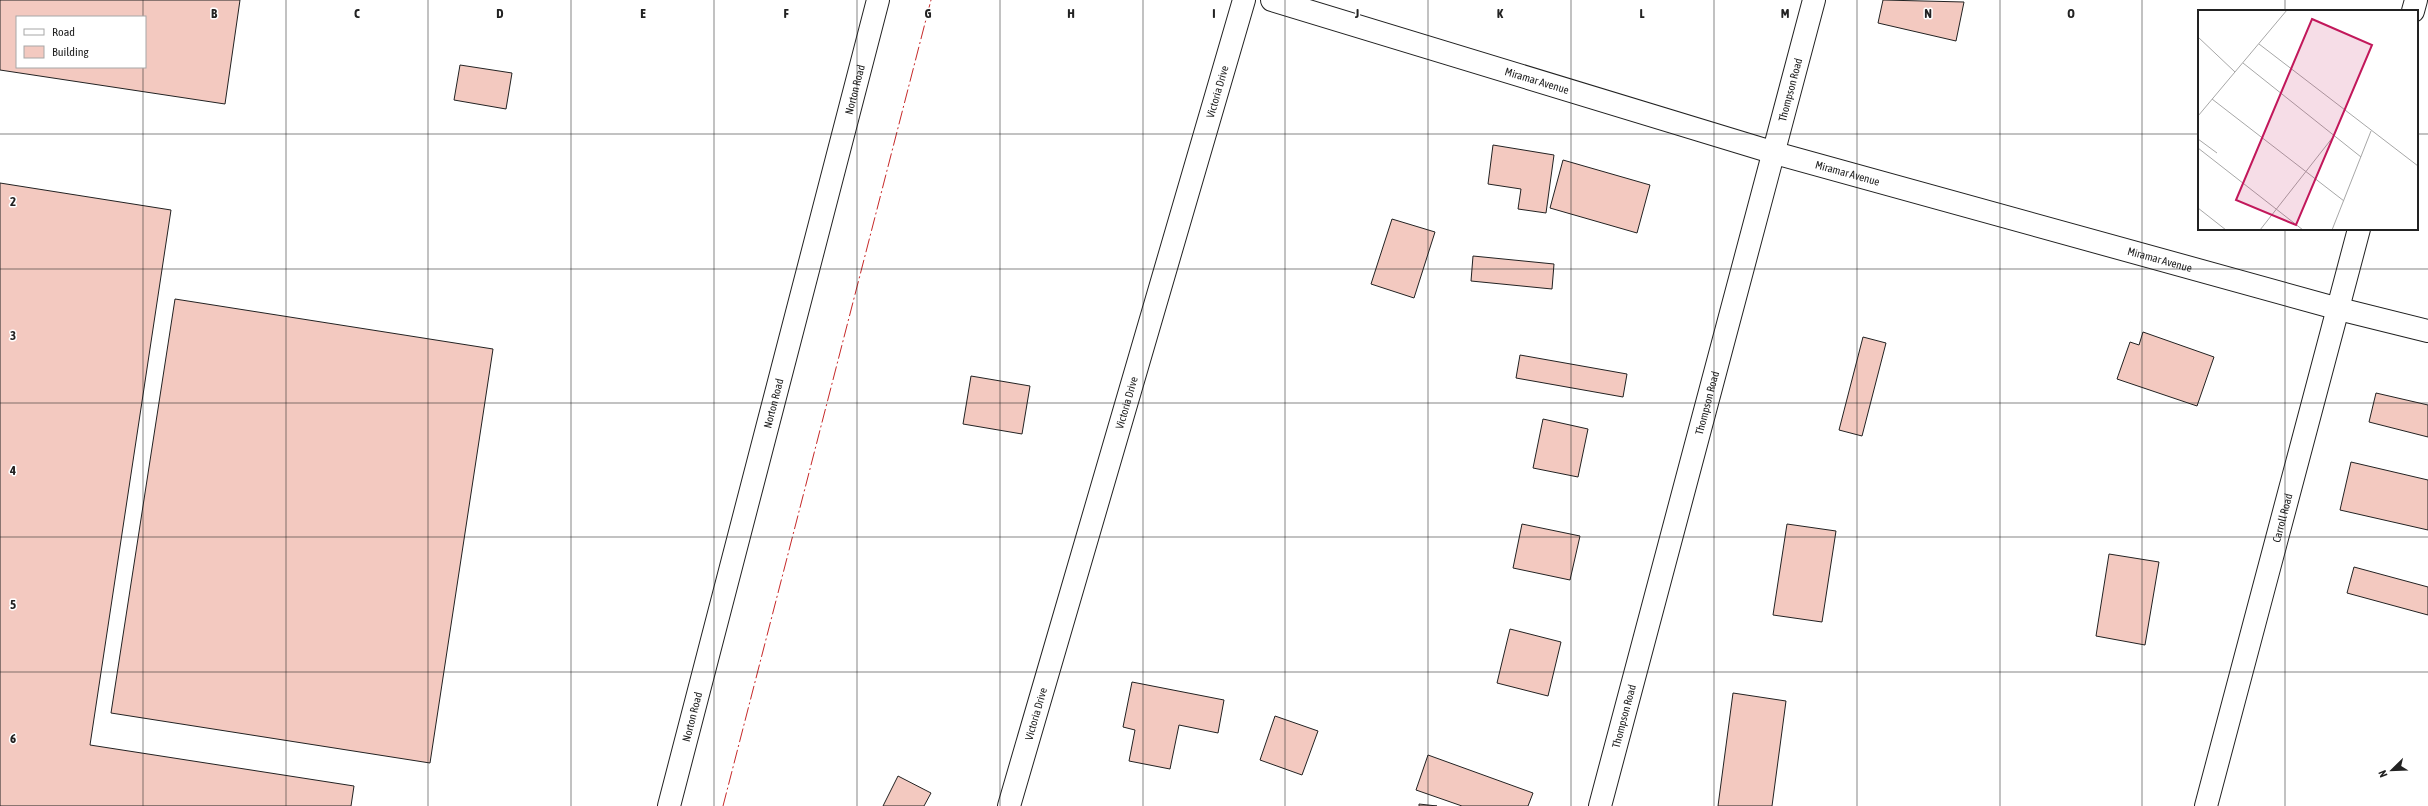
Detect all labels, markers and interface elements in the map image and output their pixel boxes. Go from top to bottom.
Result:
text: B [211,6,218,21]
text: C [354,6,360,21]
text: D [496,6,504,21]
text: E [640,6,646,21]
text: F [783,6,789,21]
text: G [925,6,932,21]
text: H [1067,6,1075,21]
text: I [1212,6,1216,21]
text: J [1354,6,1359,21]
text: K [1497,6,1504,21]
text: L [1639,6,1645,21]
text: M [1781,6,1790,21]
text: N [1924,6,1932,21]
text: O [2067,6,2075,21]
inset map [2198,10,2418,230]
legend [16,16,146,68]
text: Road [52,25,75,39]
text: Building [52,45,90,59]
street label: Thompson Road [1776,57,1804,123]
street label: Norton Road [843,64,867,116]
street label: Victoria Drive [1204,64,1231,119]
street label: Miramar Avenue [1504,65,1571,96]
street label: Miramar Avenue [1814,158,1881,188]
text: 2 [10,194,16,209]
street label: Miramar Avenue [2126,245,2193,274]
text: 3 [10,328,16,343]
street label: Thompson Road [1693,370,1721,436]
street label: Victoria Drive [1113,375,1140,430]
street label: Norton Road [761,377,786,429]
text: 4 [9,463,16,478]
street label: Carroll Road [2270,492,2295,544]
text: 5 [10,597,16,612]
street label: Thompson Road [1610,683,1638,749]
street label: Victoria Drive [1023,686,1049,741]
street label: Norton Road [680,691,704,743]
text: 6 [10,731,16,746]
north arrow [2372,750,2412,790]
text: N [2376,769,2390,779]

